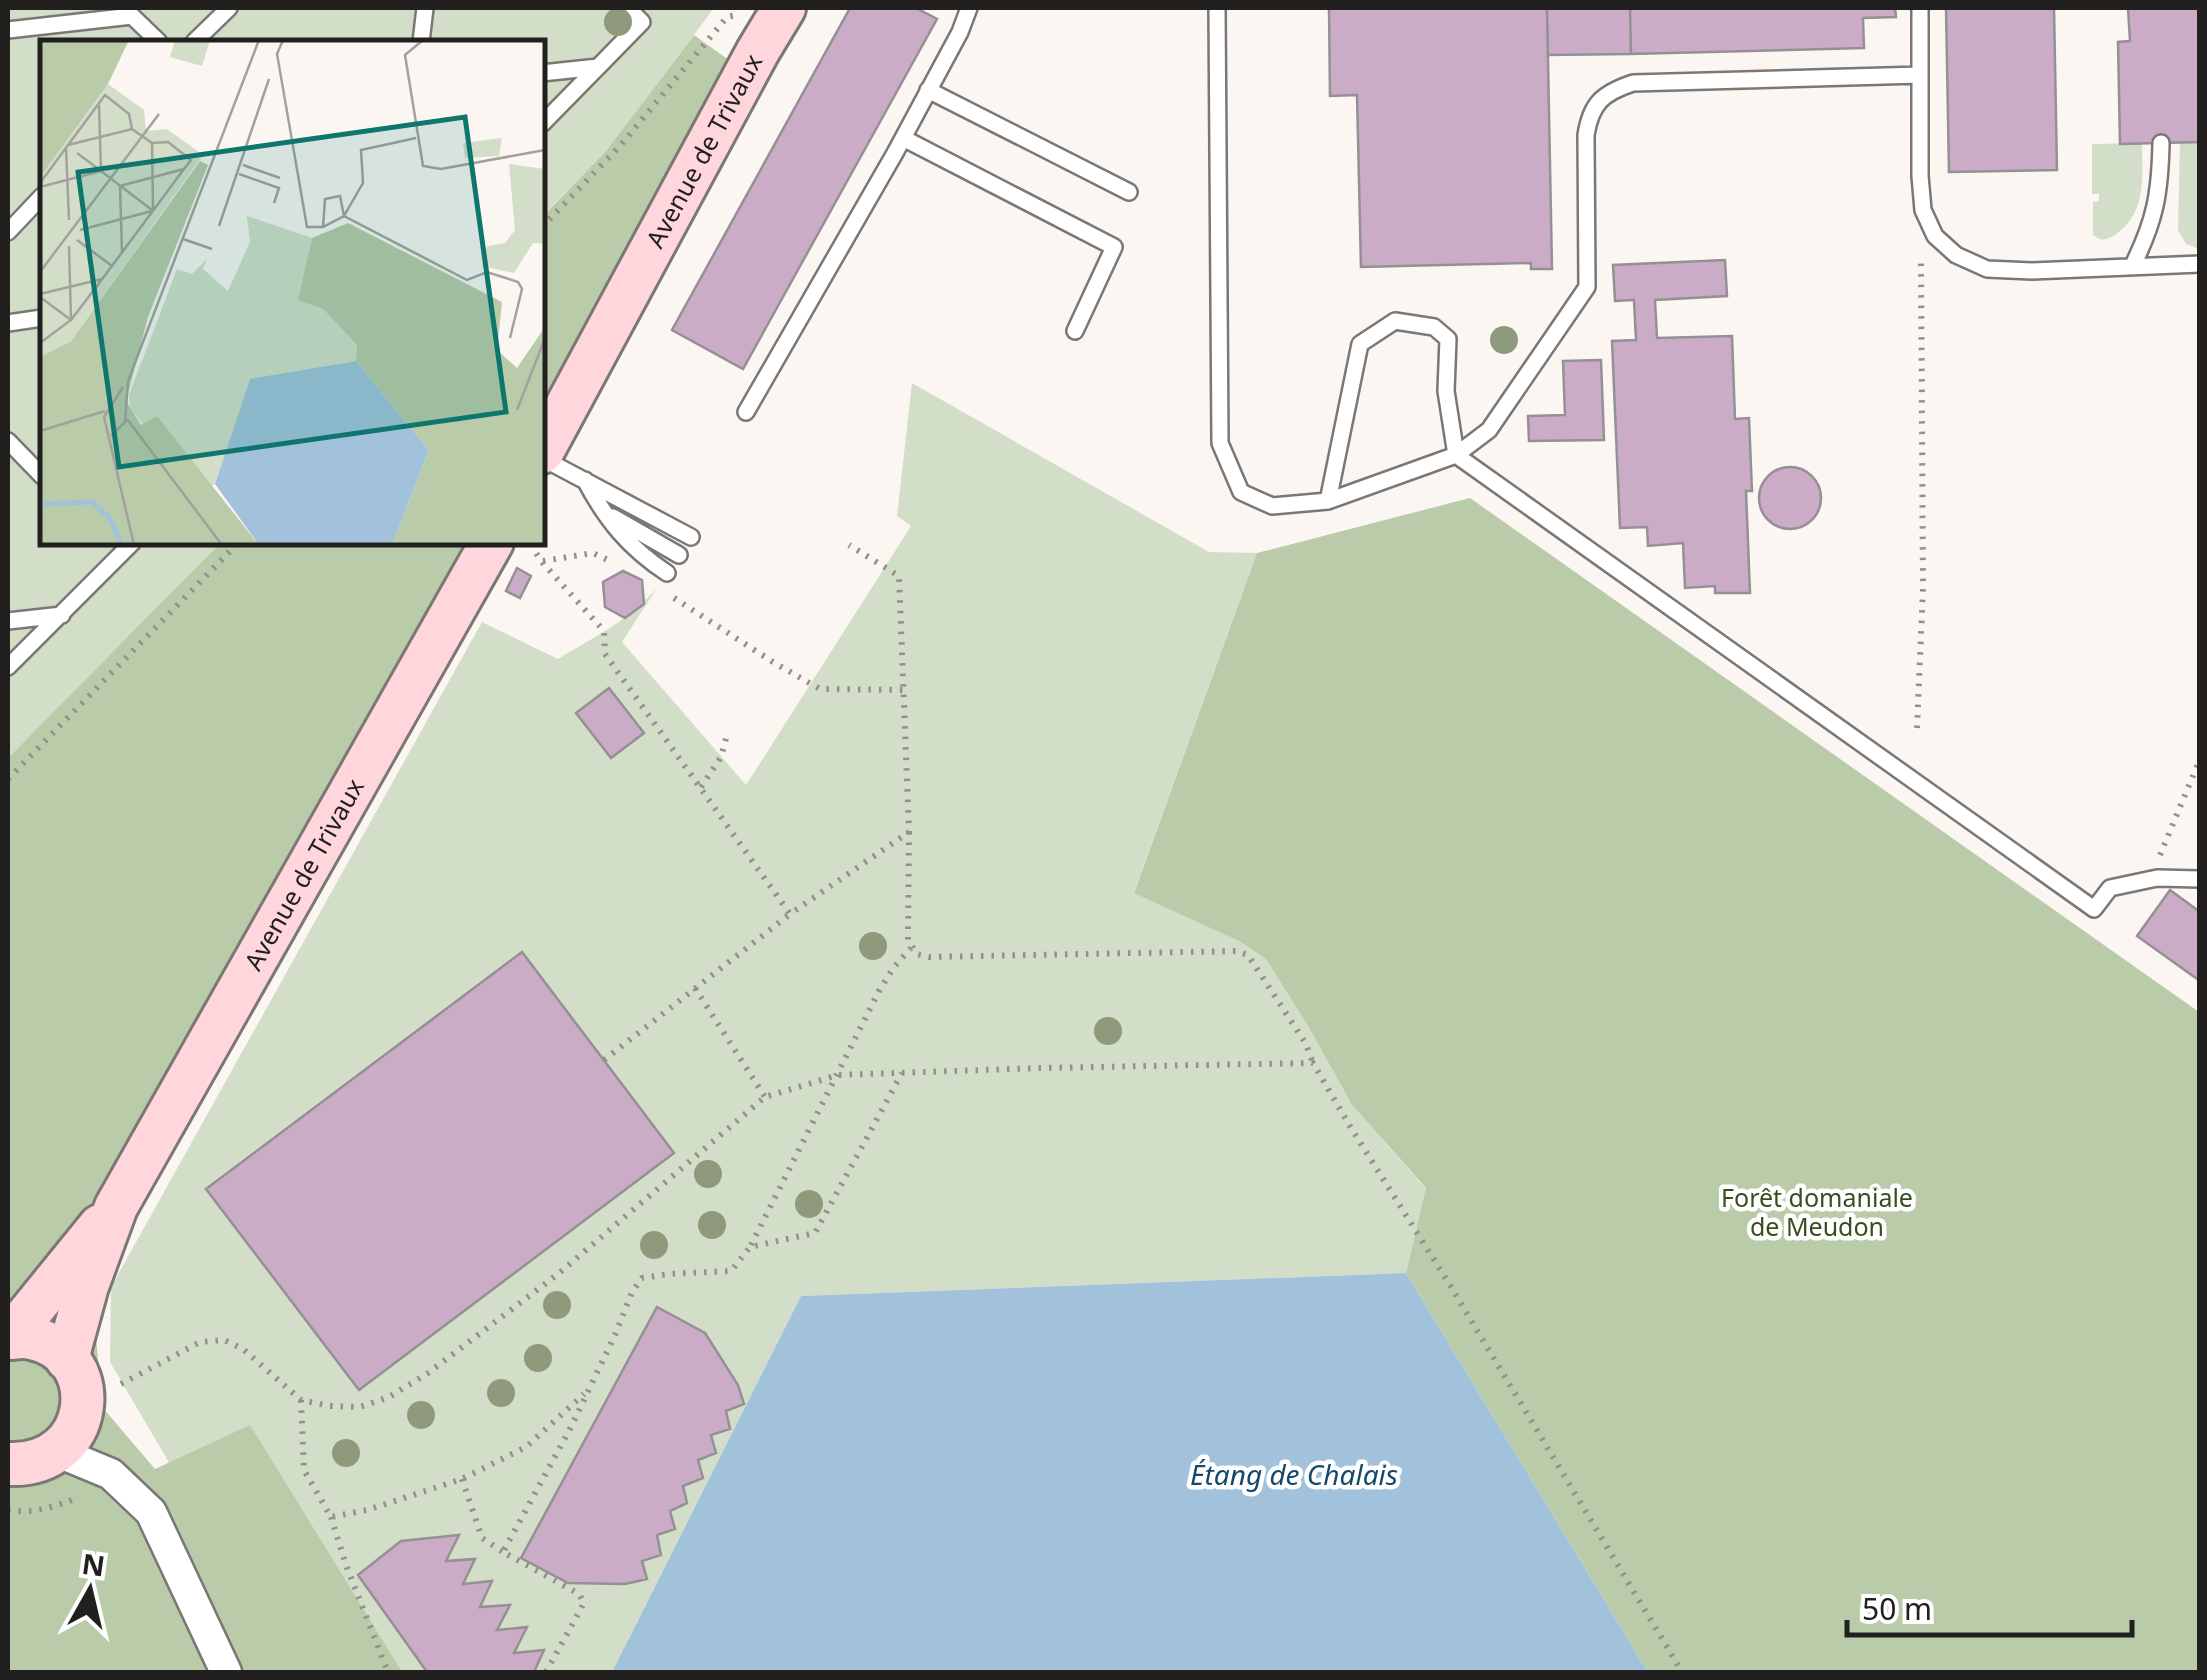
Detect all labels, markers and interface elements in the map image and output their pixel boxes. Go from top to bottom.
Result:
inset map [40,40,545,545]
street label: Avenue de Trivaux [637,48,769,253]
street label: Avenue de Trivaux [235,772,371,976]
park label: Forêt domaniale de Meudon [1721,1180,1913,1243]
water label: Étang de Chalais [1190,1455,1398,1493]
north arrow [40,1540,140,1640]
text: N [80,1544,108,1585]
scale bar [1847,1575,2132,1637]
text: 50 m [1862,1588,1932,1629]

